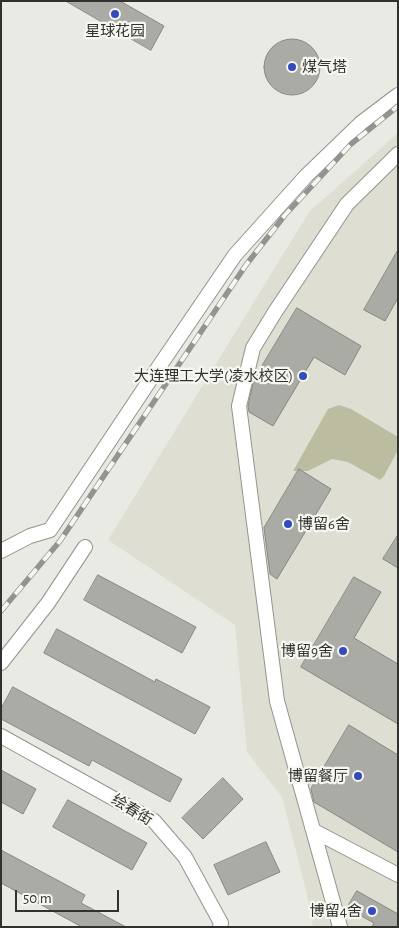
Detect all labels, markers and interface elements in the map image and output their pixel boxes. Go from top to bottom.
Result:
marker: 星球花园 [109,8,121,20]
place label: 星球花园 [85,22,145,40]
place label: 煤气塔 [302,58,347,76]
marker: 煤气塔 [286,61,298,73]
place label: 大连理工大学(凌水校区) [134,367,293,385]
marker: 大连理工大学(凌水校区) [297,370,309,382]
place label: 博留6舍 [298,515,350,533]
marker: 博留6舍 [282,518,294,530]
place label: 博留9舍 [281,642,333,660]
marker: 博留9舍 [337,645,349,657]
place label: 博留餐厅 [288,767,348,785]
marker: 博留餐厅 [352,770,364,782]
street label: 绘春街 [108,791,156,829]
scale bar [18,880,121,912]
text: 50 m [23,891,52,906]
place label: 博留4舍 [310,902,362,920]
marker: 博留4舍 [366,905,378,917]

